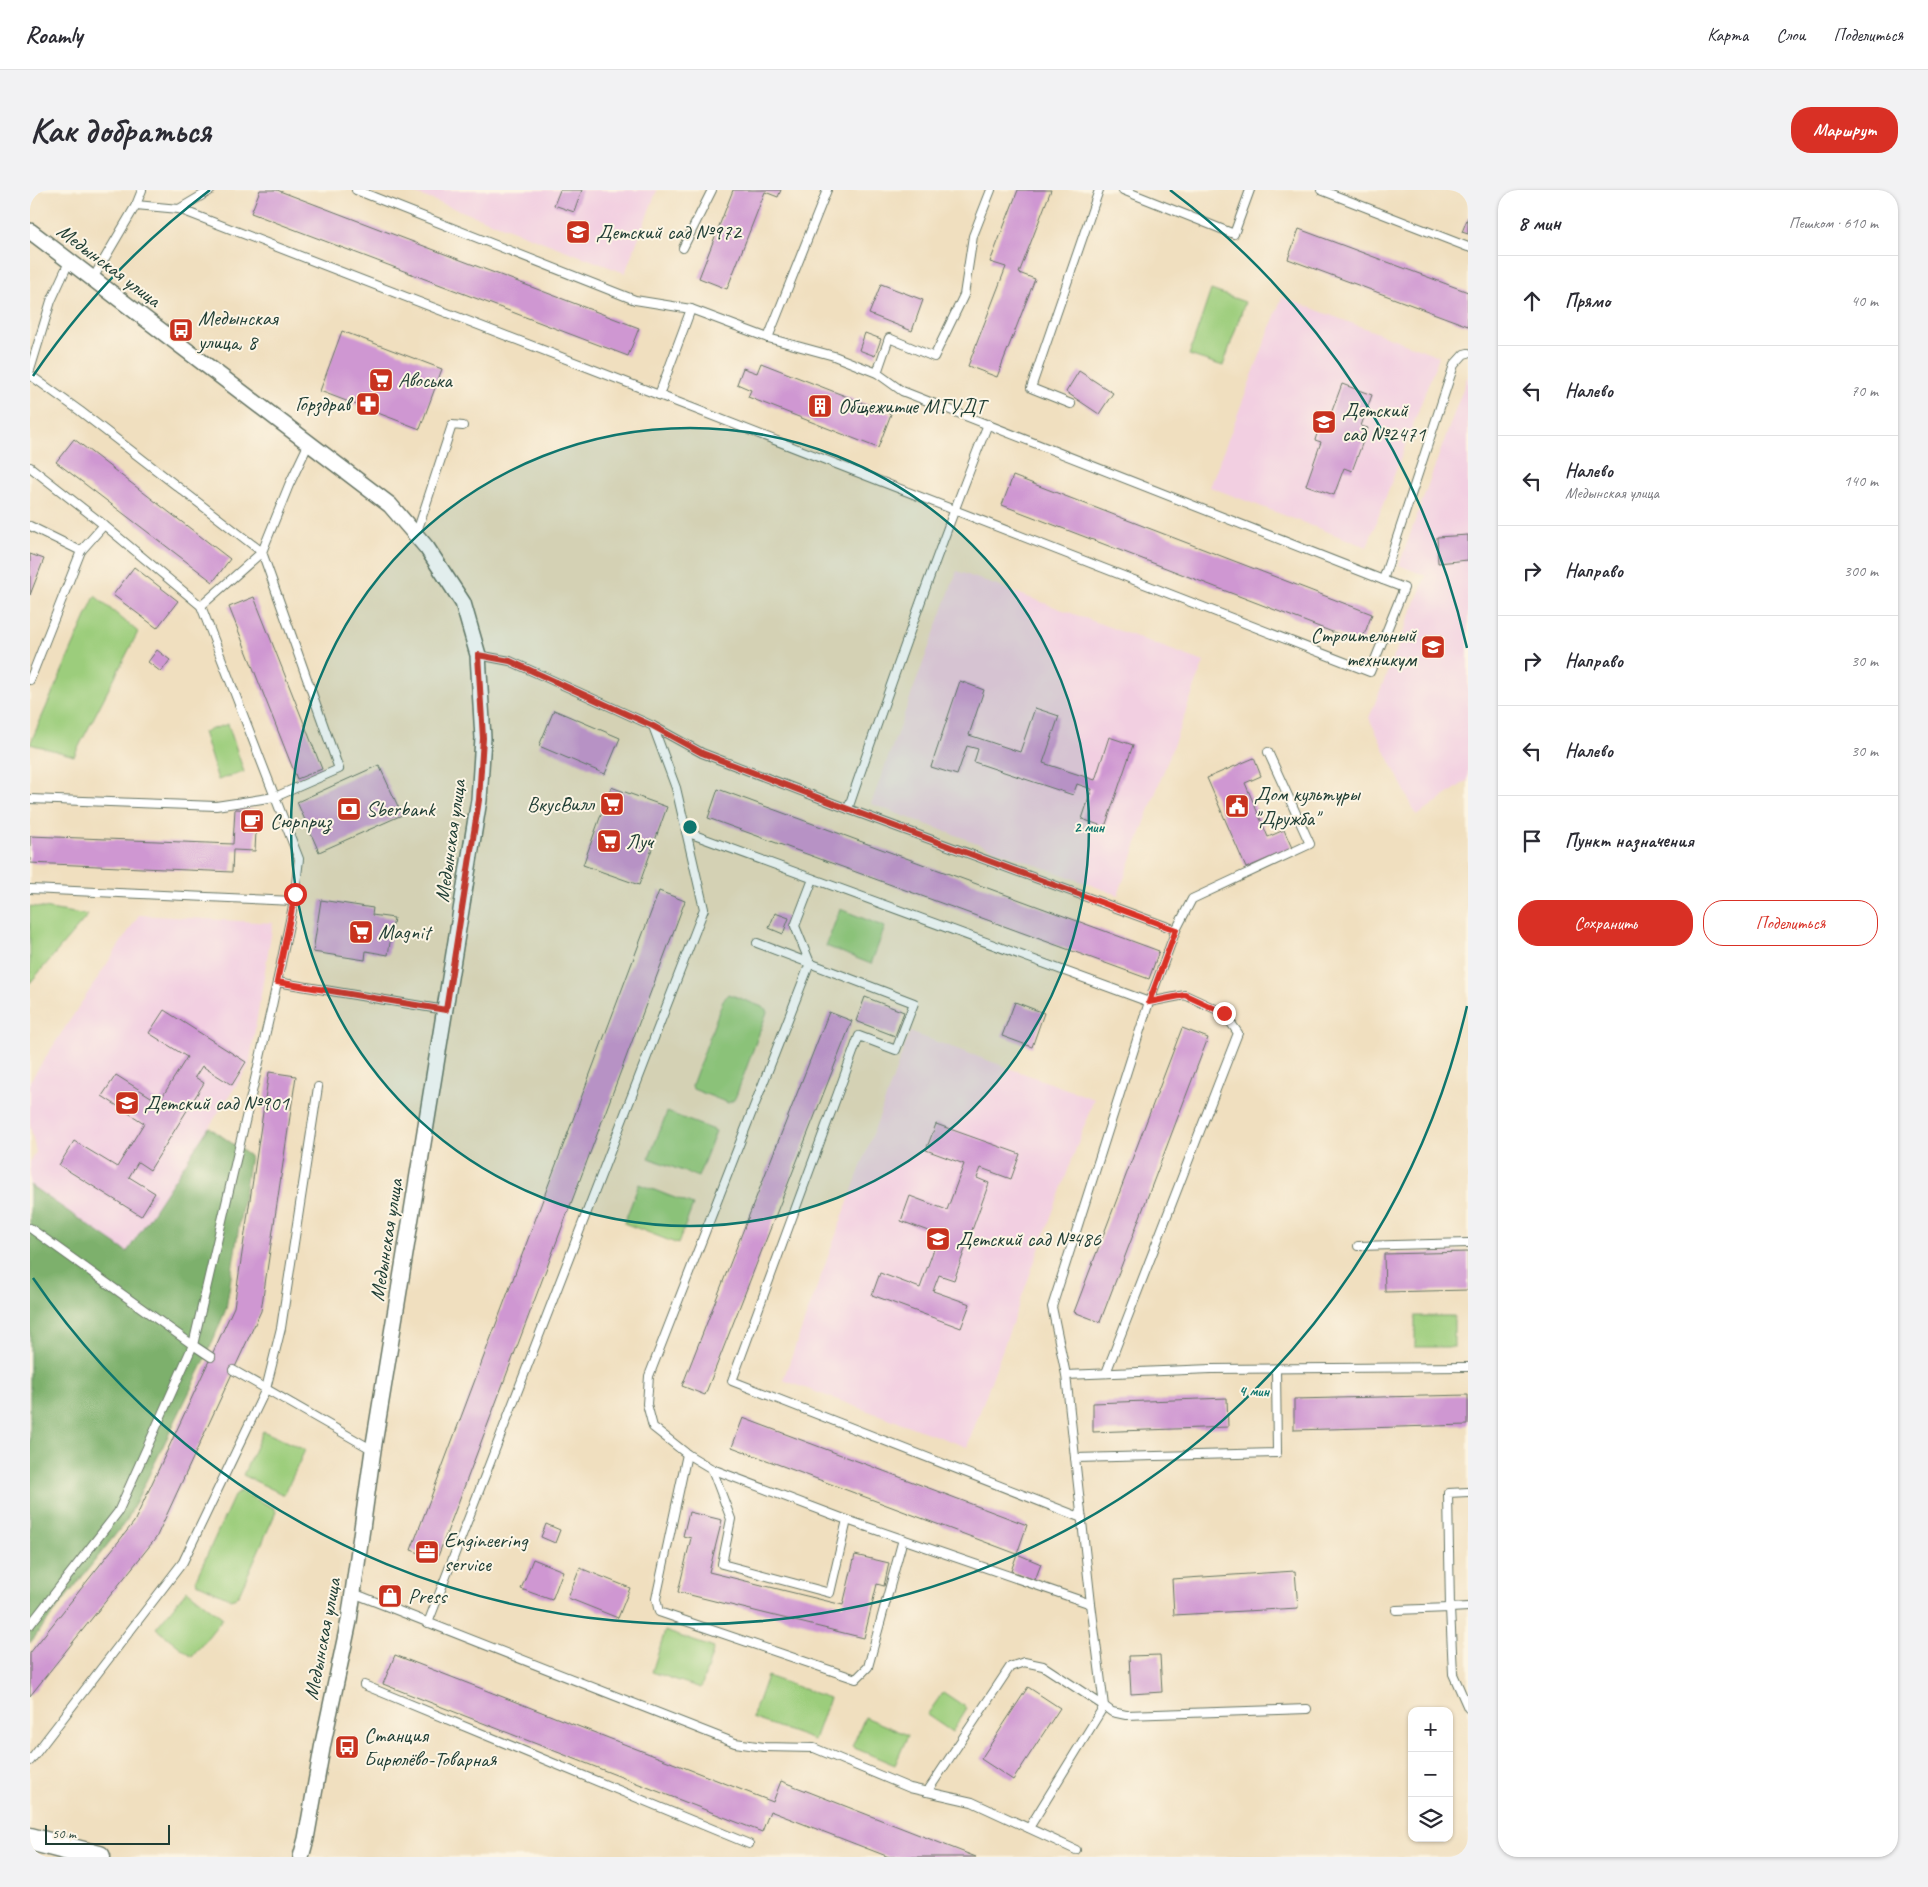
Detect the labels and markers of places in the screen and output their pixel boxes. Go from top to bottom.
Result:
school or university icon: Детский сад №972 [565,219,591,245]
place label: Детский сад №972 [596,219,742,245]
place label: Медынская улица, 8 [196,305,279,355]
bus stop icon: Медынская улица, 8 [168,317,194,343]
supermarket icon: Авоська [368,367,394,393]
place label: Авоська [398,367,453,393]
place label: Горздрав [295,391,354,417]
pharmacy icon: Горздрав [355,391,381,417]
building icon: Общежитие МГУДТ [807,393,833,419]
place label: Общежитие МГУДТ [838,393,990,419]
place label: Детский сад №2471 [1342,397,1427,447]
school or university icon: Детский сад №2471 [1311,409,1337,435]
place label: Строительный техникум [1311,622,1418,672]
school or university icon: Строительный техникум [1420,634,1446,660]
place label: Дом культуры "Дружба" [1254,781,1361,831]
place label: ВкусВилл [527,791,596,817]
supermarket icon: ВкусВилл [599,791,625,817]
public building icon: Дом культуры "Дружба" [1224,793,1250,819]
bank icon: Sberbank [336,796,362,822]
place label: Sberbank [366,796,436,822]
cafe icon: Сюрприз [239,808,265,834]
place label: Сюрприз [270,808,333,835]
centre of rings [681,818,699,836]
supermarket icon: Луч [596,828,622,854]
place label: Луч [626,828,655,854]
supermarket icon: Magnit [348,919,374,945]
place label: Magnit [378,919,433,945]
school or university icon: Детский сад №901 [114,1090,140,1116]
place label: Детский сад №901 [144,1090,290,1116]
school or university icon: Детский сад №486 [925,1226,951,1252]
place label: Детский сад №486 [956,1226,1101,1252]
place label: Engineering service [444,1527,529,1577]
office icon: Engineering service [414,1539,440,1565]
shop icon: Press [377,1583,403,1609]
place label: Press [408,1583,448,1609]
place label: Станция Бирюлёво-Товарная [364,1722,498,1772]
bus stop icon: Станция Бирюлёво-Товарная [334,1734,360,1760]

